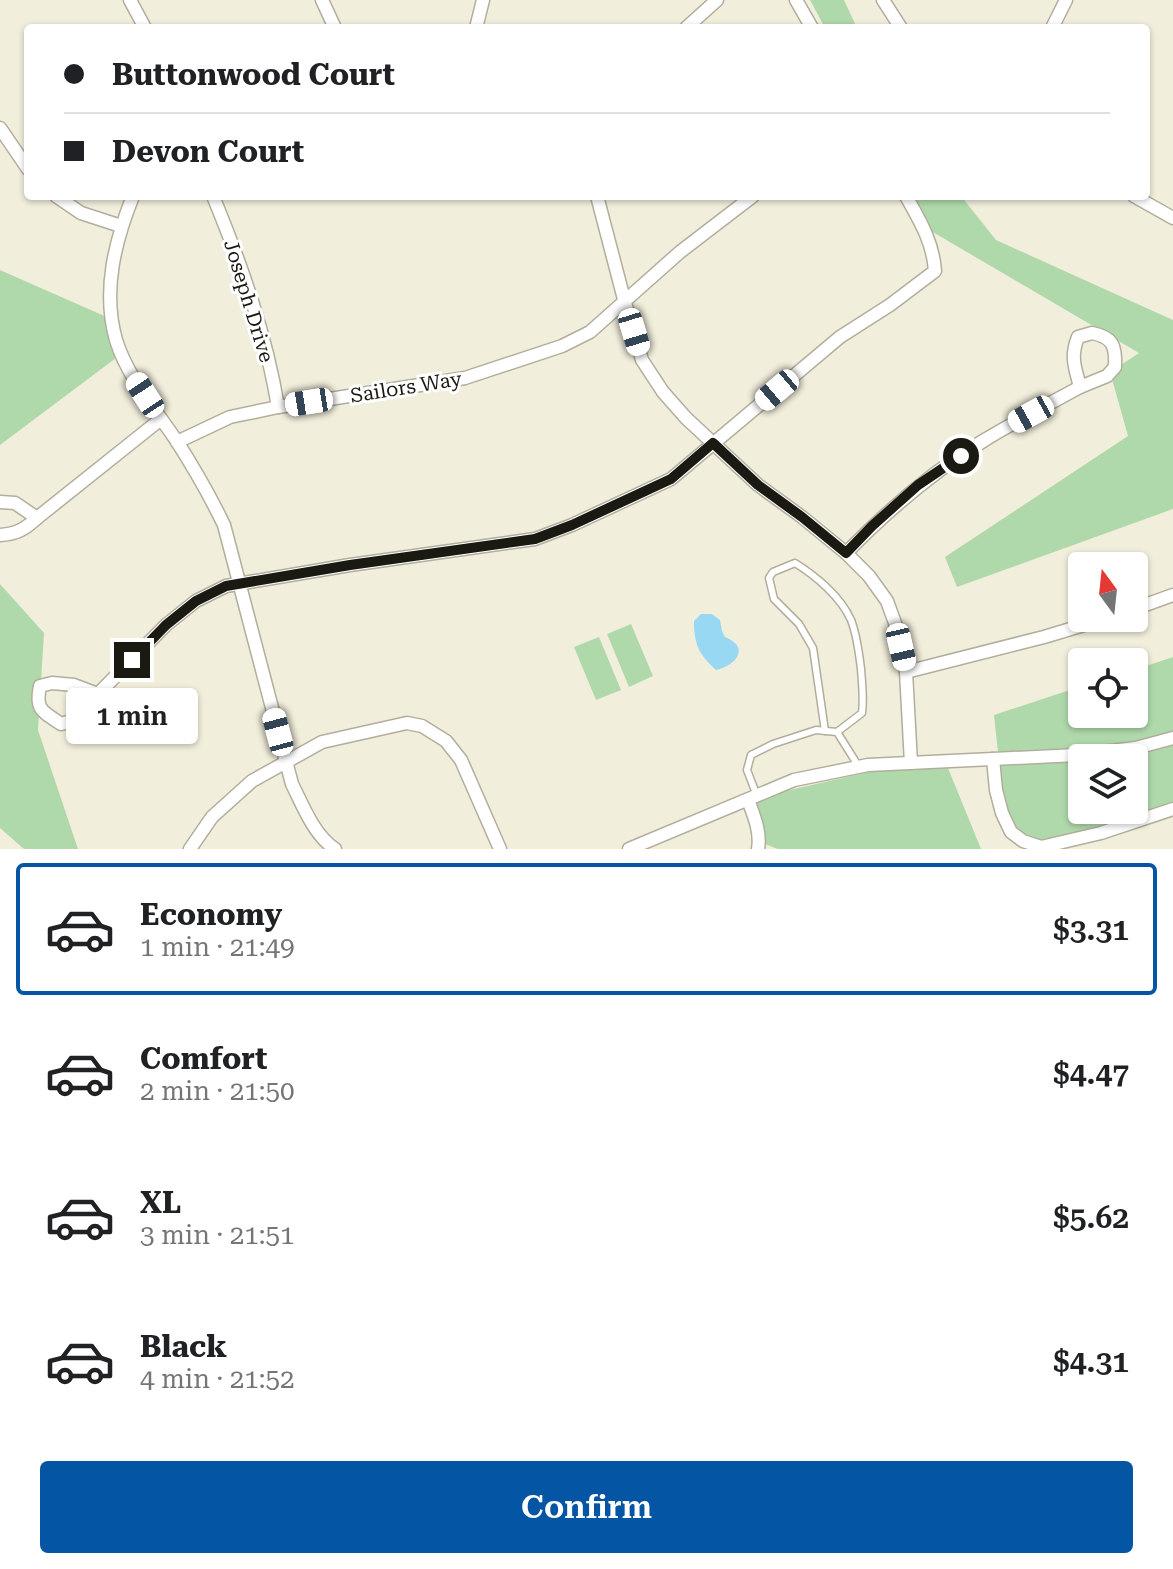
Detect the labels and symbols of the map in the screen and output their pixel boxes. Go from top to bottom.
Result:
street label: Joseph Drive [219,237,279,365]
car [616,306,652,358]
car [751,365,803,415]
street label: Sailors Way [348,366,464,408]
car [122,368,168,422]
car [283,386,335,418]
car [1004,392,1058,436]
route start [943,438,979,474]
north arrow [1068,552,1148,632]
car [884,621,918,673]
route end [114,642,150,678]
callout: 1 min [66,688,198,744]
car [260,706,296,758]

